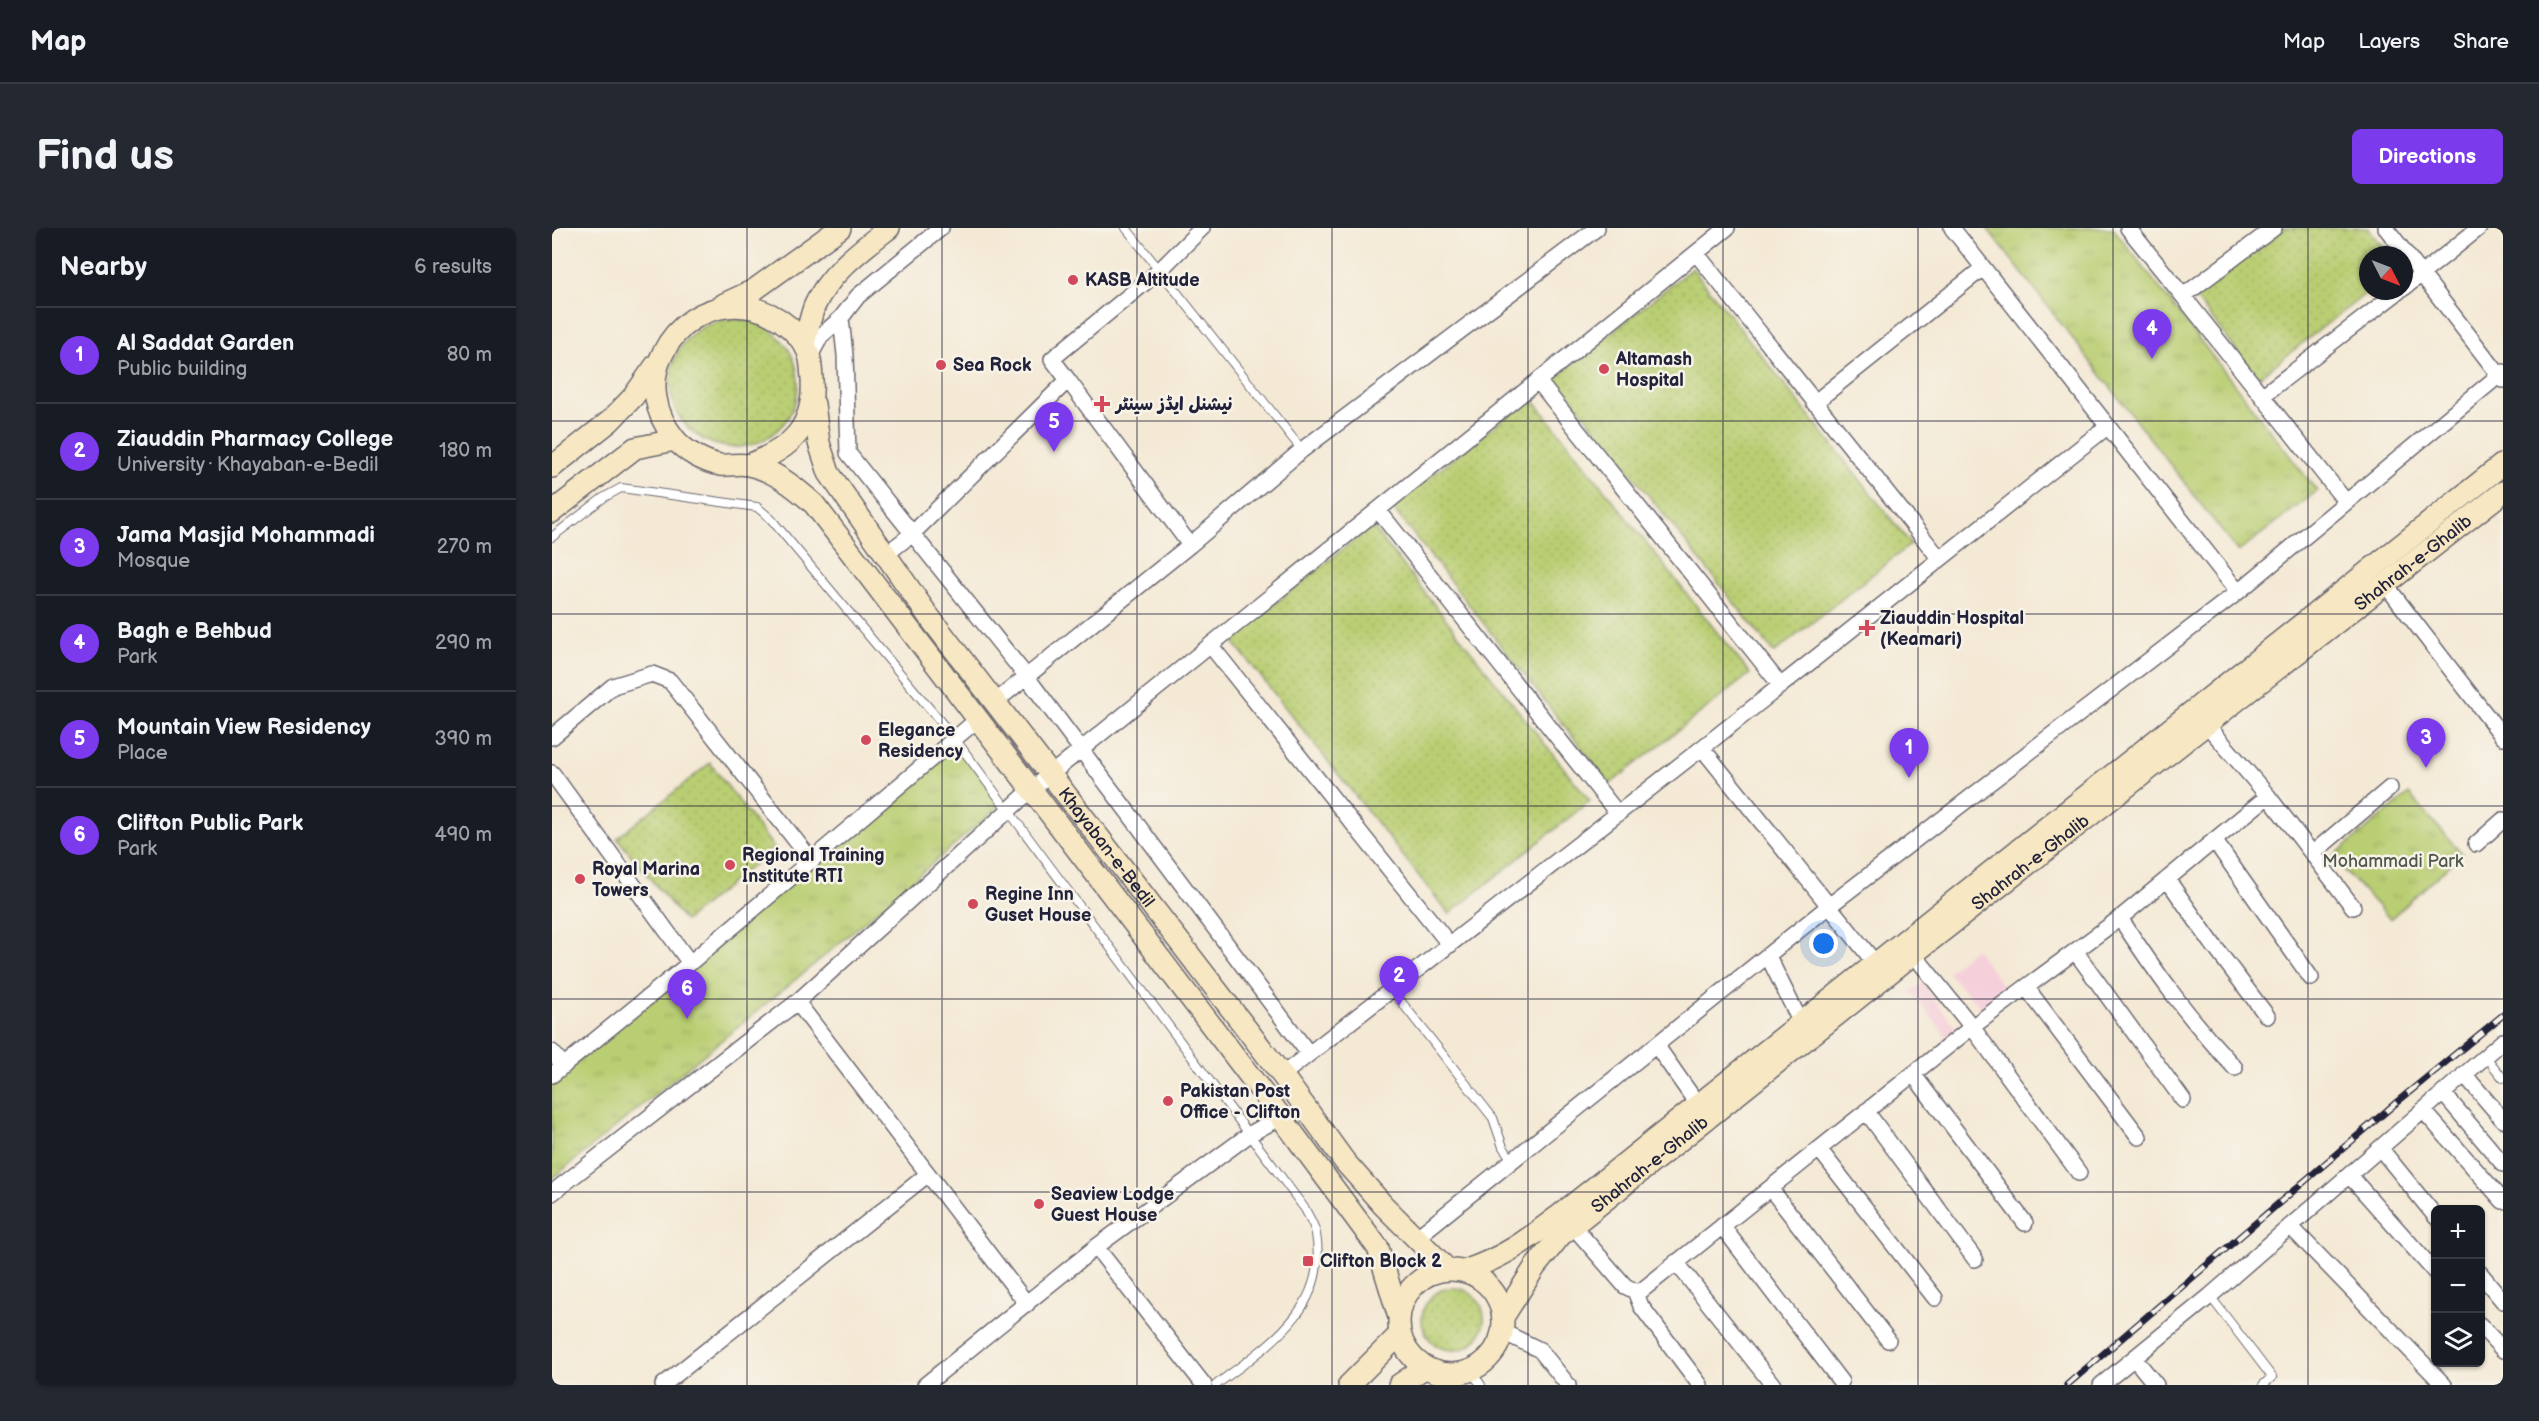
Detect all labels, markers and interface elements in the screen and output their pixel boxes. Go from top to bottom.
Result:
text: Map [30,25,86,58]
text: Map [2283,29,2325,54]
text: Layers [2358,29,2420,54]
text: Share [2453,29,2509,54]
button: Directions [2352,129,2503,184]
text: Find us [36,131,174,182]
north arrow [2359,246,2413,300]
text: Nearby [60,252,147,283]
text: 6 results [414,255,492,279]
place label: KASB Altitude [1085,270,1199,291]
marker: KASB Altitude [1066,273,1080,287]
pin: 4 [2132,310,2172,359]
text: Al Saddat Garden [117,330,294,357]
text: 1 [75,343,84,367]
text: 80 m [447,343,492,367]
place label: Altamash Hospital [1615,349,1692,391]
place label: Sea Rock [953,355,1032,376]
text: Public building [117,357,247,381]
marker: Sea Rock [934,358,948,372]
marker: Altamash Hospital [1597,362,1611,376]
place label: نیشنل ایڈز سینٹر [1114,394,1232,415]
marker: نیشنل ایڈز سینٹر [1093,395,1111,413]
pin: 5 [1034,402,1074,452]
text: Ziauddin Pharmacy College [117,426,393,453]
text: 2 [74,439,85,463]
text: 180 m [439,439,492,463]
text: University · Khayaban-e-Bedil [117,453,378,477]
street label: Shahrah-e-Ghalib [2350,510,2476,615]
text: Jama Masjid Mohammadi [117,522,375,549]
text: 3 [74,535,85,559]
text: 270 m [437,535,492,559]
text: Mosque [117,549,190,573]
place label: Ziauddin Hospital (Keamari) [1880,608,2024,650]
text: Bagh e Behbud [117,618,272,645]
marker: Ziauddin Hospital (Keamari) [1858,619,1876,637]
text: 4 [74,631,85,655]
text: 290 m [435,631,492,655]
text: Park [117,645,157,669]
text: Mountain View Residency [117,714,371,741]
pin: 3 [2406,718,2446,768]
place label: Elegance Residency [878,720,964,762]
text: 5 [74,727,85,751]
text: 390 m [434,727,492,751]
pin: 1 [1890,728,1928,778]
marker: Elegance Residency [859,733,873,747]
text: Place [117,741,168,765]
street label: Khayaban-e-Bedil [1054,783,1159,911]
text: Clifton Public Park [117,810,303,837]
street label: Shahrah-e-Ghalib [1967,810,2093,915]
text: 6 [73,823,86,847]
text: 490 m [435,823,492,847]
text: Park [117,837,157,861]
place label: Regional Training Institute RTI [742,845,885,887]
park label: Mohammadi Park [2322,851,2464,872]
marker: Regional Training Institute RTI [723,858,737,872]
place label: Royal Marina Towers [592,859,700,901]
marker: Royal Marina Towers [573,872,587,886]
place label: Regine Inn Guset House [985,884,1091,926]
marker: Regine Inn Guset House [966,897,980,911]
your location [1809,929,1838,958]
pin: 2 [1380,956,1418,1006]
pin: 6 [668,970,706,1019]
place label: Pakistan Post Office - Clifton [1180,1081,1300,1123]
marker: Pakistan Post Office - Clifton [1161,1094,1175,1108]
street label: Shahrah-e-Ghalib [1587,1111,1712,1217]
place label: Seaview Lodge Guest House [1051,1184,1174,1226]
marker: Seaview Lodge Guest House [1032,1197,1046,1211]
map controls [2431,1205,2485,1367]
button: + [2431,1205,2485,1259]
place label: Clifton Block 2 [1320,1251,1442,1272]
marker: Clifton Block 2 [1301,1254,1315,1268]
button: − [2431,1259,2485,1313]
button: layers [2431,1313,2485,1367]

